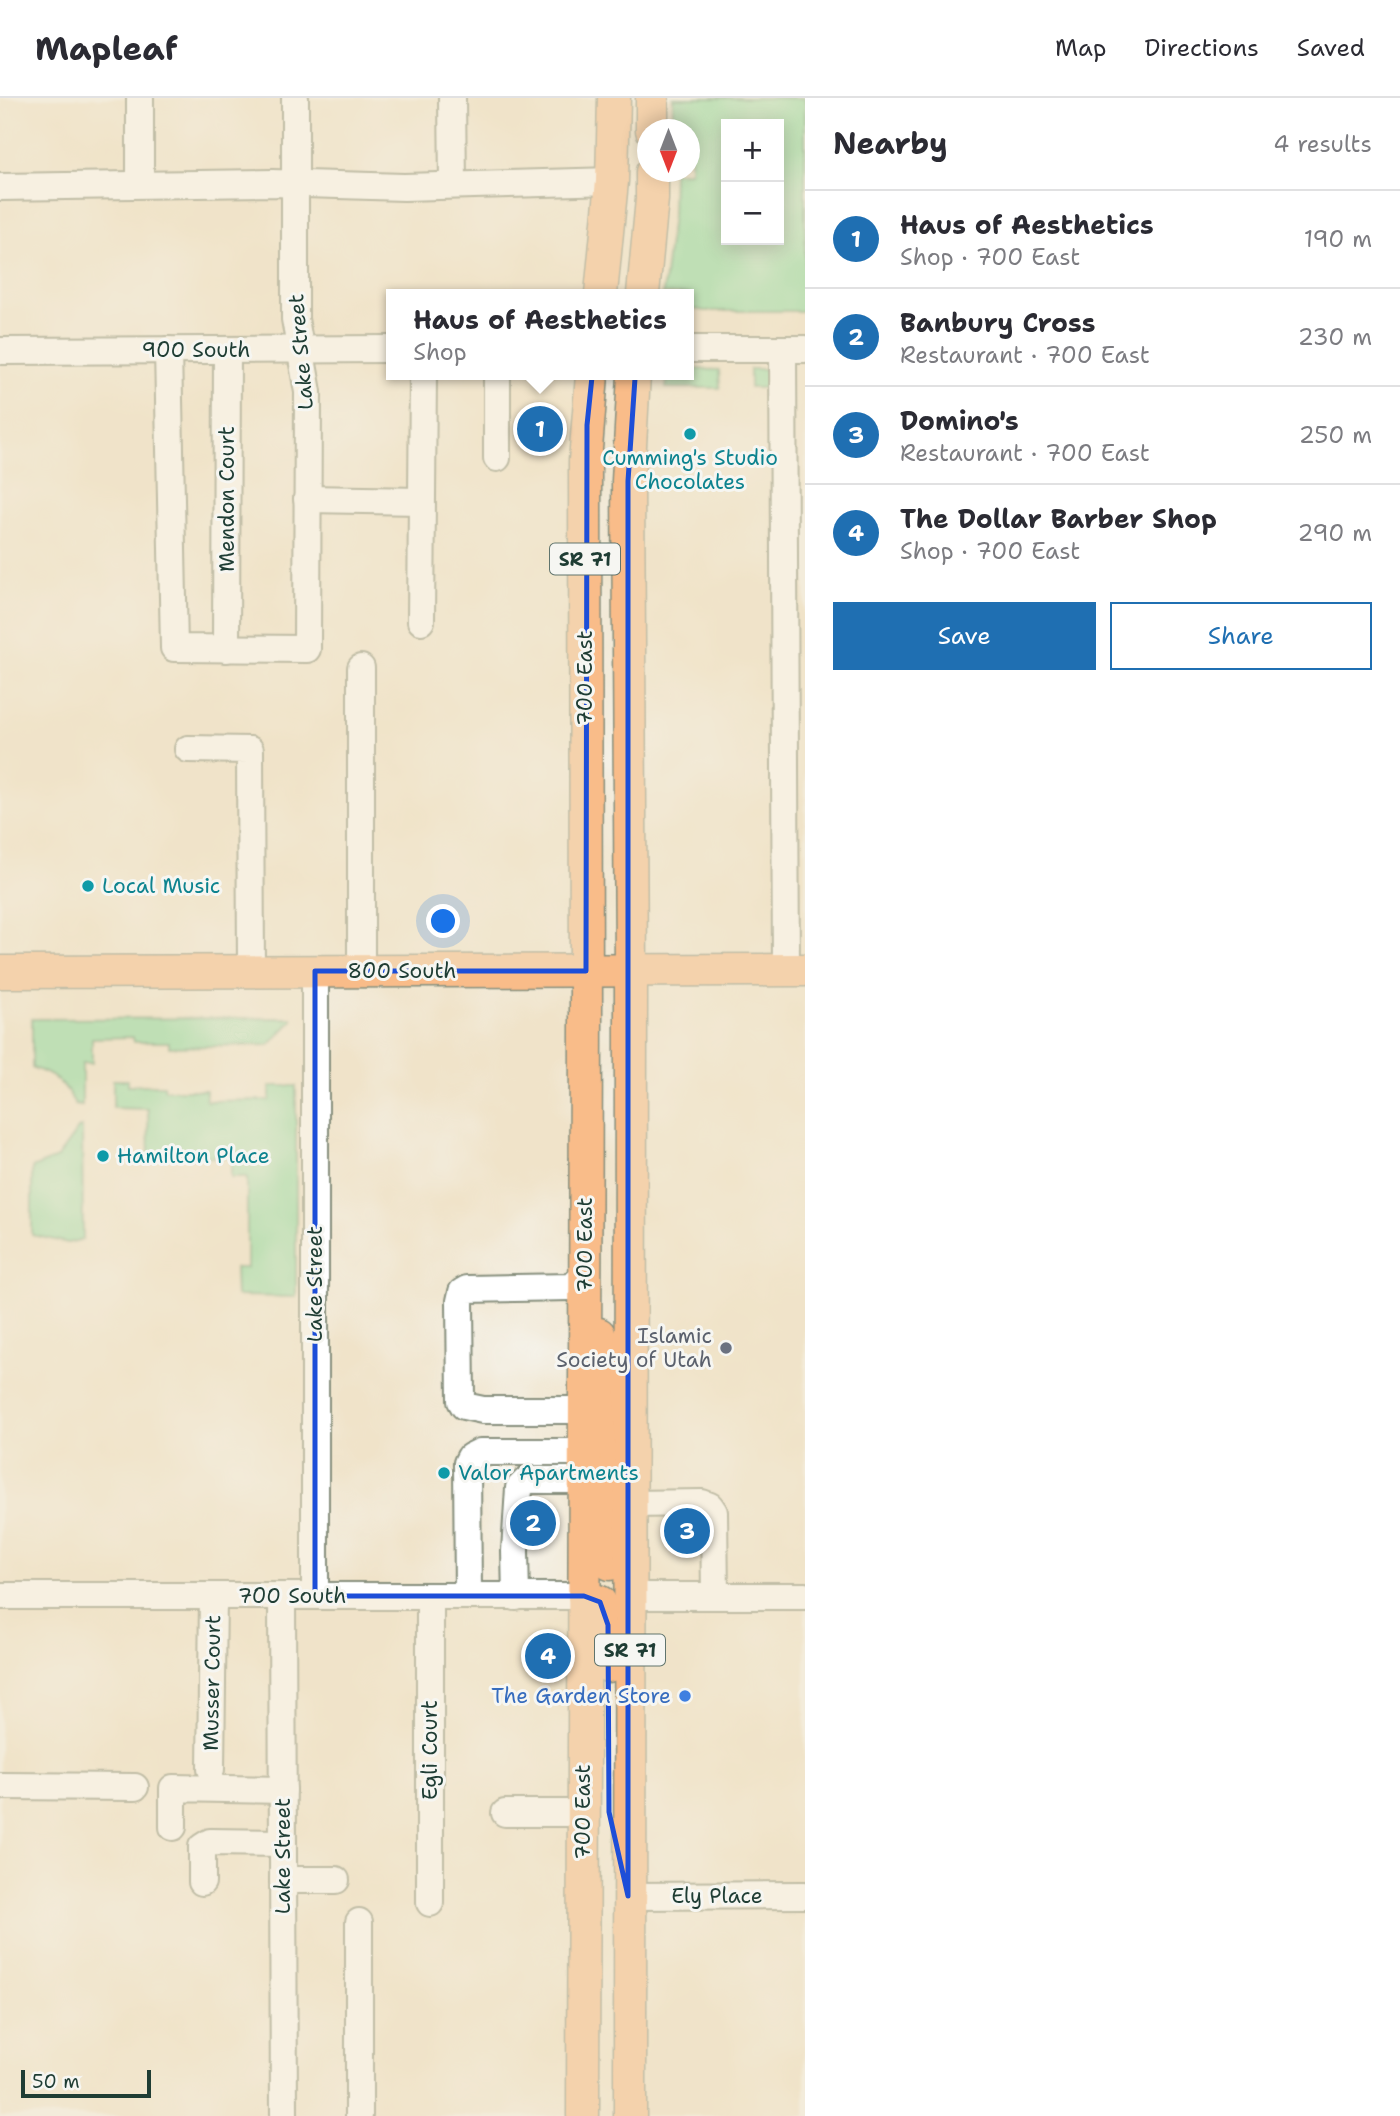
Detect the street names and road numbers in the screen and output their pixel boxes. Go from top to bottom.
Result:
street label: Lake Street [282,293,320,411]
street label: 900 South [142,336,250,364]
street label: Mendon Court [213,426,241,572]
road number: SR 71 [550,544,620,574]
street label: 700 East [571,630,599,726]
street label: 800 South [348,957,456,985]
street label: 700 East [571,1197,599,1293]
street label: Lake Street [301,1226,329,1342]
street label: 700 South [238,1582,346,1610]
street label: Musser Court [197,1615,227,1751]
road number: SR 71 [595,1634,665,1666]
street label: Egli Court [416,1700,444,1800]
street label: 700 East [569,1764,597,1860]
street label: Lake Street [269,1798,297,1914]
street label: Ely Place [671,1882,763,1910]

